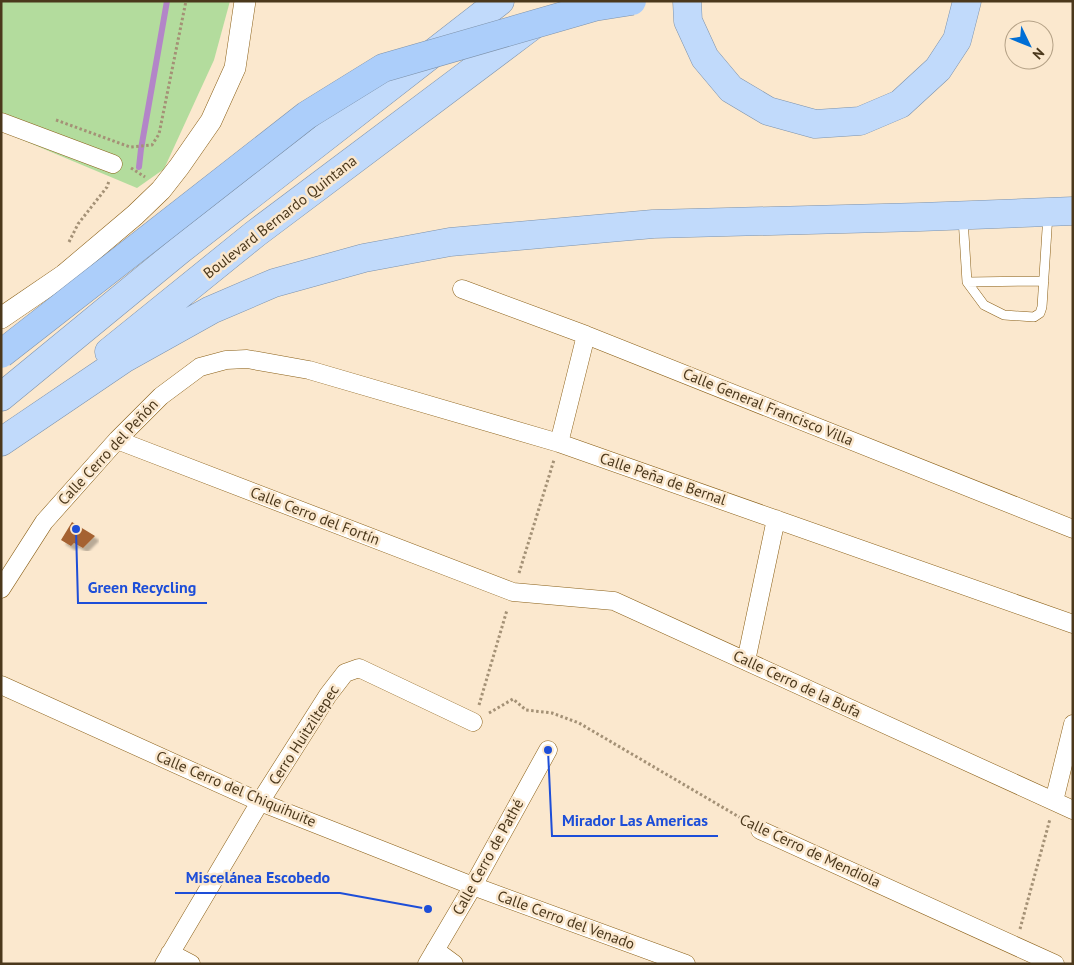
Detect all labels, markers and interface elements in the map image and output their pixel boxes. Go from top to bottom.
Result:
north arrow [1004,20,1054,70]
text: N [1029,44,1048,63]
street label: Boulevard Bernardo Quintana [199,151,360,282]
street label: Calle General Francisco Villa [680,364,856,449]
street label: Calle Cerro del Peñón [54,395,162,509]
street label: Calle Peña de Bernal [597,448,729,509]
street label: Calle Cerro del Fortín [248,482,382,549]
callout: Green Recycling [78,572,207,603]
text: Green Recycling [88,577,196,597]
street label: Calle Cerro de la Bufa [730,646,864,721]
street label: Cerro Huitziltepec [264,681,343,788]
street label: Calle Cerro del Chiquihuite [153,746,319,831]
street label: Calle Cerro de Pathé [448,795,527,918]
callout: Mirador Las Americas [552,805,718,836]
text: Mirador Las Americas [562,810,708,830]
street label: Calle Cerro de Mendiola [737,810,884,892]
callout: Miscelánea Escobedo [175,862,340,893]
text: Miscelánea Escobedo [186,867,331,887]
street label: Calle Cerro del Venado [495,886,637,953]

